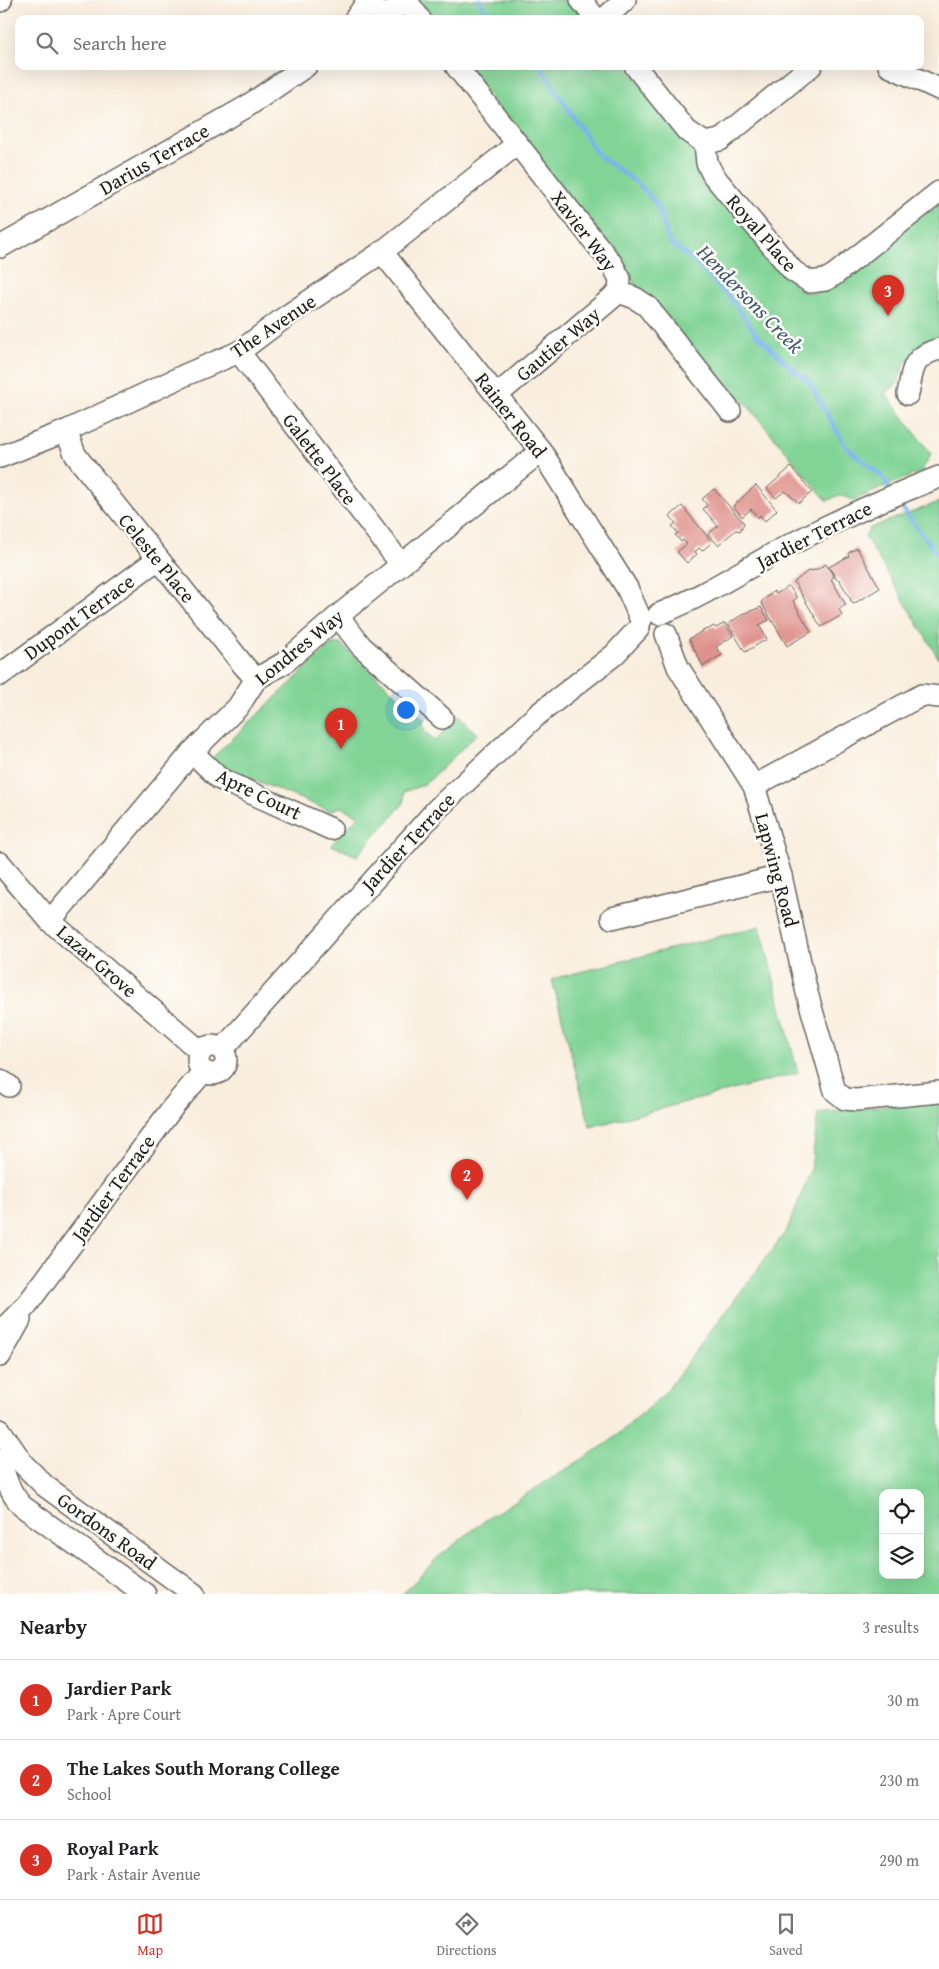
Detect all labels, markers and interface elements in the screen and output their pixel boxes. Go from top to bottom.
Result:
search box [15,15,924,70]
icon: search [33,29,61,57]
text: Search here [73,29,167,57]
street label: Darius Terrace [93,115,214,202]
street label: Xavier Way [544,184,625,277]
street label: Royal Place [720,187,804,278]
water label: Hendersons Creek [689,236,811,361]
pin: 3 [872,275,904,316]
street label: The Avenue [224,286,321,365]
street label: Gautier Way [509,300,606,388]
street label: Rainer Road [469,366,554,464]
street label: Galette Place [276,407,365,511]
street label: Jardier Terrace [748,493,876,577]
street label: Celeste Place [112,507,203,609]
street label: Dupont Terrace [17,567,140,667]
street label: Londres Way [248,602,349,692]
your location [393,697,419,723]
pin: 1 [325,708,357,749]
street label: Apre Court [212,760,307,827]
street label: Jardier Terrace [352,786,461,900]
street label: Lapwing Road [748,809,807,931]
street label: Lazar Grove [51,917,144,1004]
street label: Jardier Terrace [62,1128,161,1250]
pin: 2 [451,1159,483,1200]
street label: Gordons Road [52,1485,163,1577]
map controls [879,1489,924,1579]
button: locate [879,1489,924,1534]
button: layers [879,1534,924,1579]
text: Nearby [20,1611,87,1642]
text: 3 results [862,1615,919,1639]
text: Jardier Park [67,1674,171,1702]
text: 1 [32,1688,40,1712]
text: 30 m [887,1688,919,1712]
text: Park · Apre Court [67,1702,181,1726]
text: The Lakes South Morang College [67,1754,340,1782]
text: 2 [32,1768,40,1792]
text: 230 m [879,1768,919,1792]
text: School [67,1782,111,1806]
text: Royal Park [67,1834,158,1862]
text: 3 [32,1848,40,1872]
text: 290 m [879,1848,919,1872]
text: Park · Astair Avenue [67,1862,201,1886]
tab: Map [136,1910,164,1960]
tab: Directions [436,1910,497,1960]
tab: Saved [769,1910,803,1960]

